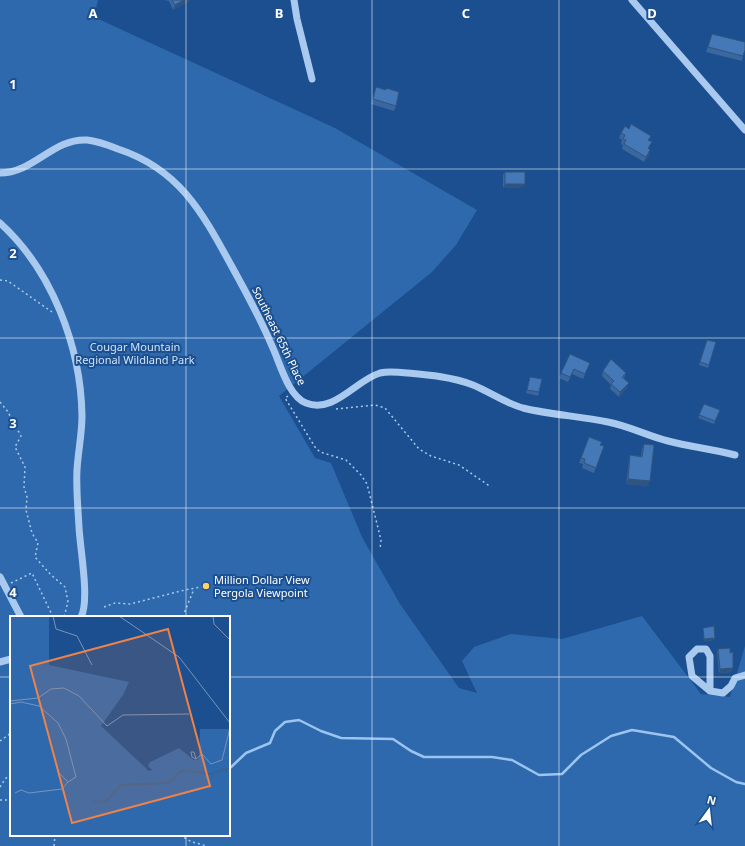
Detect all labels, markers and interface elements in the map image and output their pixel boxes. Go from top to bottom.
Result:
text: A [89,4,98,22]
text: B [275,4,283,22]
text: C [462,4,470,22]
text: D [647,4,657,22]
text: 1 [9,75,17,93]
text: 2 [9,244,17,262]
street label: Southeast 65th Place [249,284,310,388]
park label: Cougar Mountain Regional Wildland Park [75,339,195,367]
text: 3 [9,414,17,432]
place label: Million Dollar View Pergola Viewpoint [214,572,310,600]
marker: Million Dollar View Pergola Viewpoint [201,581,211,591]
text: 4 [9,583,17,601]
inset map [10,616,230,836]
north arrow [689,790,729,830]
text: N [705,791,718,808]

